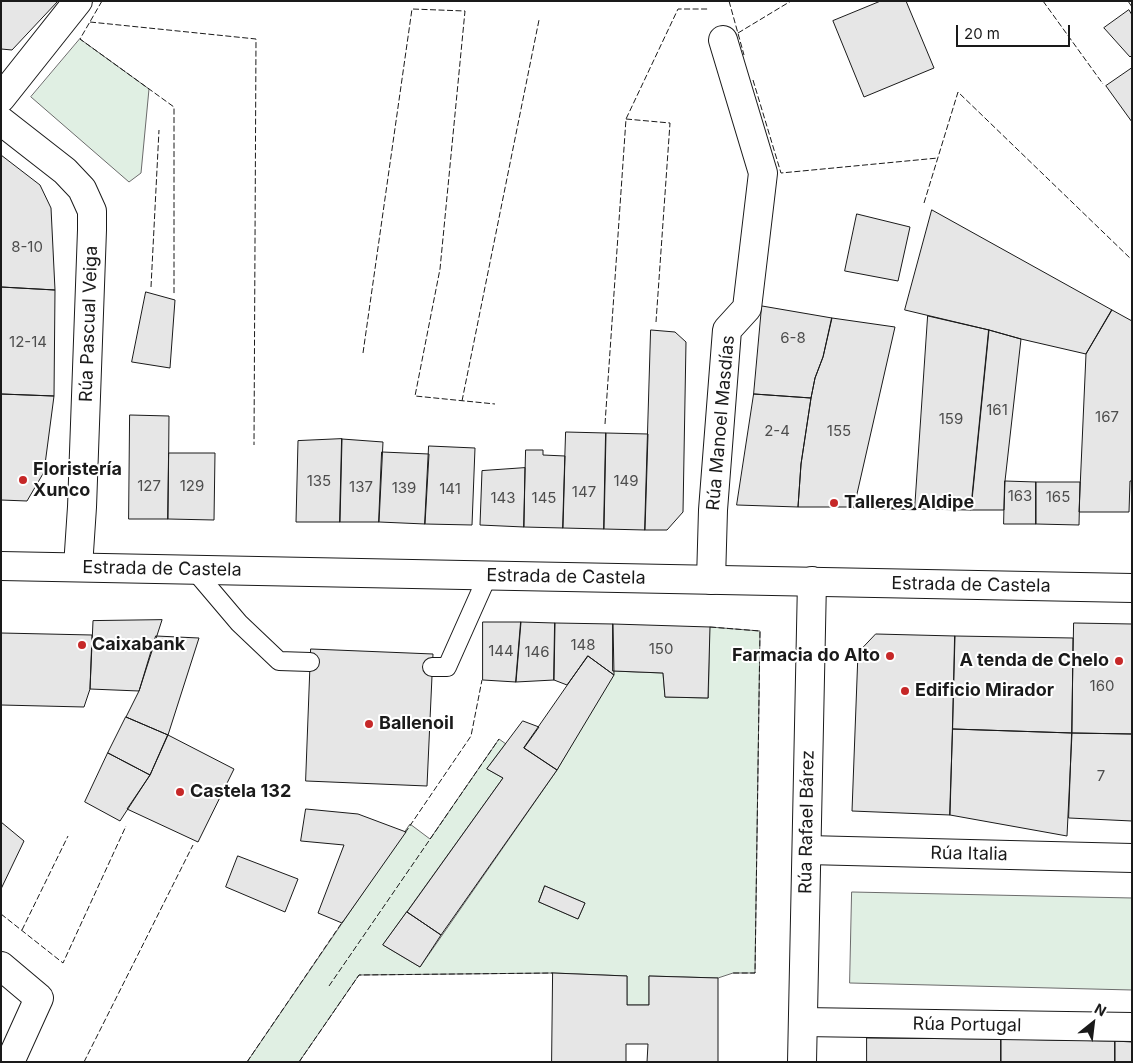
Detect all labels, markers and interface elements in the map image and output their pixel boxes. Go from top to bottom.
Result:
scale bar [958,15,1072,47]
text: 20 m [964,24,1000,43]
house number: 8-10 [11,238,43,256]
street label: Rúa Pascual Veiga [75,245,103,403]
house number: 6-8 [780,329,806,347]
house number: 12-14 [9,333,47,351]
street label: Rúa Manoel Masdías [703,334,739,512]
house number: 161 [986,401,1008,419]
house number: 167 [1095,408,1119,426]
house number: 159 [939,410,963,428]
house number: 2-4 [764,422,790,440]
house number: 155 [827,422,851,440]
place label: Floristería Xunco [33,459,122,502]
house number: 135 [307,472,331,490]
house number: 149 [613,472,639,490]
marker: Floristería Xunco [17,474,29,486]
house number: 127 [137,477,161,495]
house number: 129 [180,477,204,495]
house number: 137 [349,478,373,496]
house number: 139 [392,479,416,497]
house number: 141 [439,480,461,498]
house number: 147 [572,483,596,501]
house number: 163 [1008,487,1032,505]
house number: 165 [1046,488,1070,506]
house number: 143 [490,489,516,507]
house number: 145 [532,489,556,507]
place label: Talleres Aldipe [844,492,974,514]
marker: Talleres Aldipe [828,497,840,509]
street label: Estrada de Castela [82,557,242,581]
street label: Estrada de Castela [486,565,646,589]
street label: Estrada de Castela [891,573,1051,597]
place label: Caixabank [92,634,185,656]
house number: 148 [570,636,596,654]
marker: Caixabank [76,639,88,651]
house number: 150 [649,640,673,658]
house number: 144 [488,642,514,660]
house number: 146 [524,643,550,661]
place label: Farmacia do Alto [732,645,880,667]
marker: Farmacia do Alto [884,650,896,662]
place label: A tenda de Chelo [959,650,1109,672]
marker: A tenda de Chelo [1113,655,1125,667]
house number: 160 [1090,677,1114,695]
place label: Edificio Mirador [915,680,1054,702]
marker: Edificio Mirador [899,685,911,697]
place label: Ballenoil [379,713,454,735]
marker: Ballenoil [363,718,375,730]
street label: Rúa Rafael Bárez [795,750,819,894]
house number: 7 [1097,767,1105,785]
place label: Castela 132 [190,781,291,803]
marker: Castela 132 [174,786,186,798]
street label: Rúa Italia [930,843,1008,865]
north arrow [1068,998,1118,1048]
text: N [1092,999,1109,1019]
street label: Rúa Portugal [912,1013,1022,1037]

